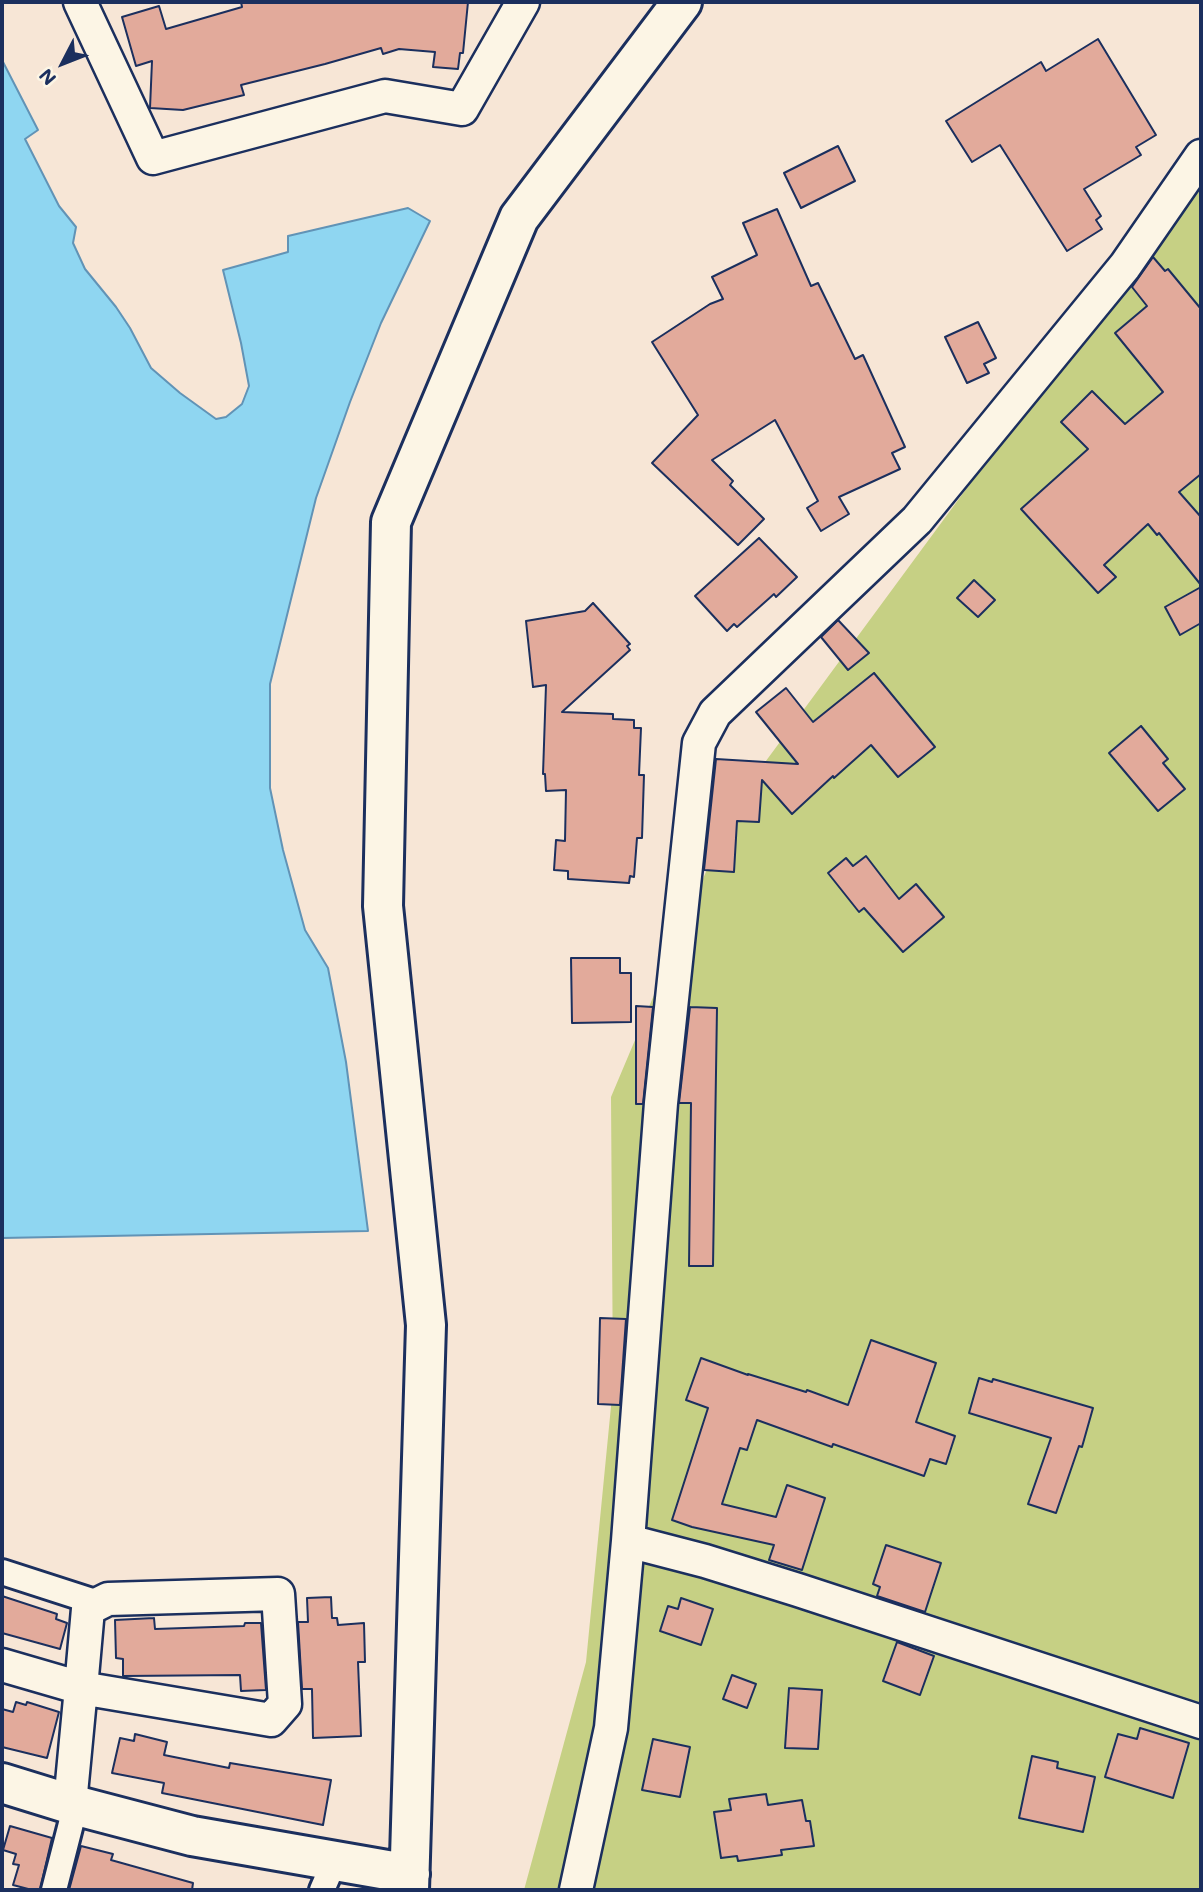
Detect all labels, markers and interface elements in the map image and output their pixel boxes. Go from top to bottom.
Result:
north arrow [28,28,98,98]
text: N [33,64,61,91]

